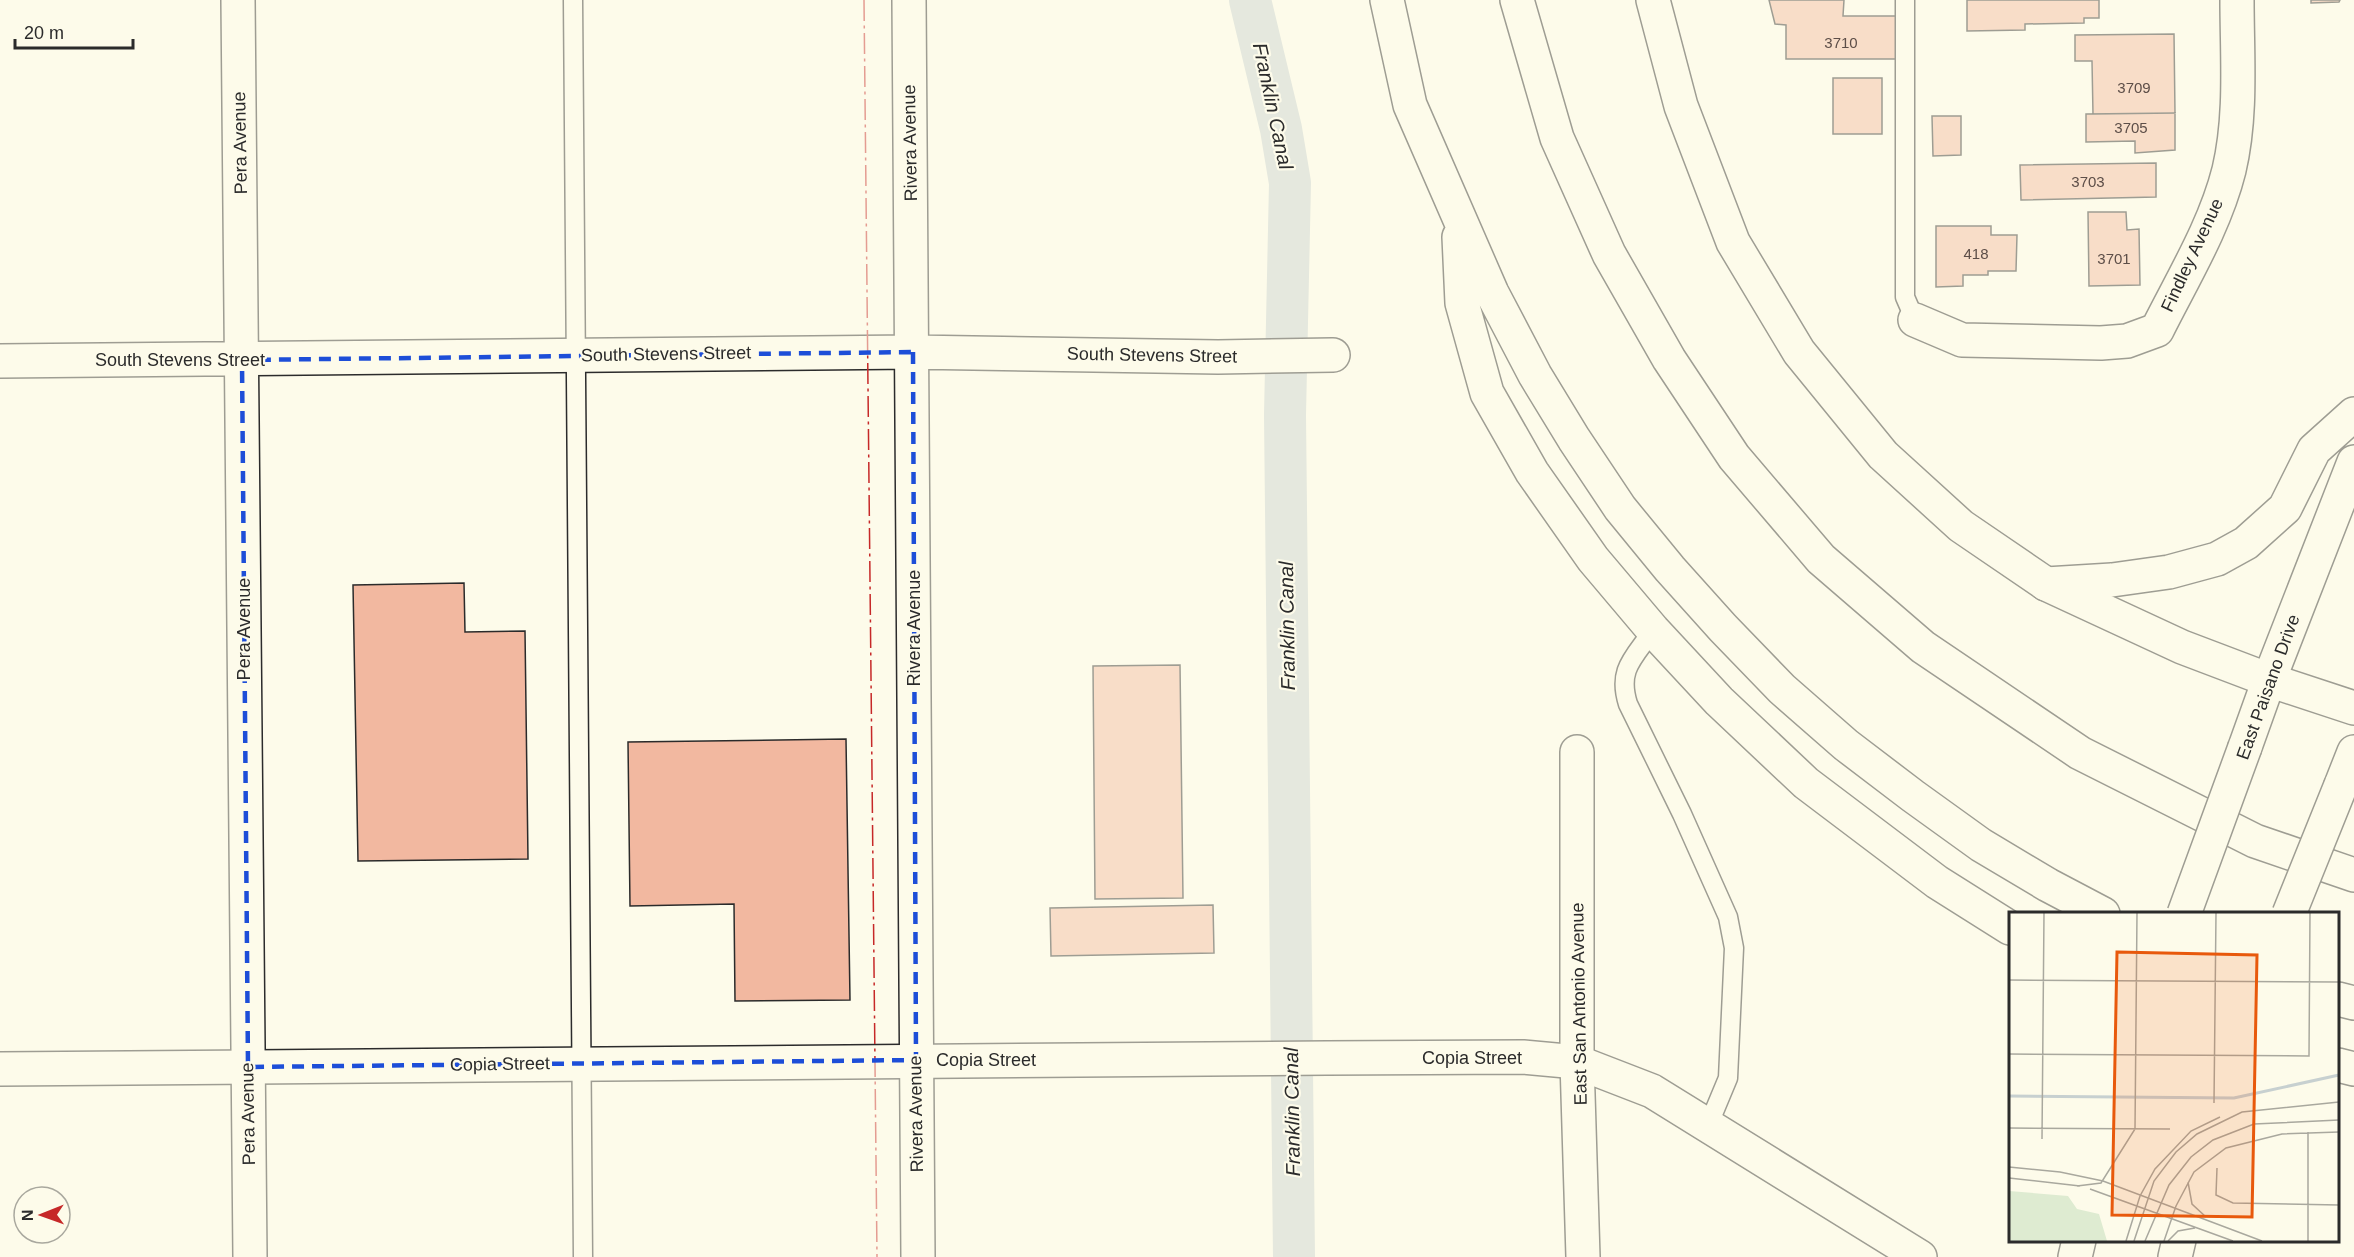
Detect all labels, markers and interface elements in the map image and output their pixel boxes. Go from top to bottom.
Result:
scale bar [15,12,134,50]
text: 20 m [24,23,64,43]
house number: 3710 [1824,34,1858,51]
water label: Franklin Canal [1249,41,1297,172]
house number: 3709 [2117,79,2151,96]
street label: Rivera Avenue [899,84,921,202]
street label: Pera Avenue [229,91,251,195]
house number: 3705 [2114,119,2148,136]
house number: 3703 [2071,173,2105,190]
street label: Findley Avenue [2157,195,2227,315]
house number: 418 [1963,245,1989,262]
house number: 3701 [2097,250,2131,267]
street label: South Stevens Street [581,343,751,365]
street label: South Stevens Street [1067,344,1237,366]
street label: South Stevens Street [95,350,265,370]
water label: Franklin Canal [1275,561,1299,691]
street label: Rivera Avenue [904,570,924,686]
street label: Pera Avenue [234,578,254,680]
street label: East Paisano Drive [2232,612,2304,762]
street label: East San Antonio Avenue [1567,902,1591,1106]
inset map [2009,912,2339,1242]
water label: Franklin Canal [1280,1047,1304,1177]
street label: Copia Street [1422,1048,1522,1068]
street label: Copia Street [936,1050,1036,1070]
street label: Copia Street [450,1053,550,1075]
street label: Rivera Avenue [905,1055,927,1173]
street label: Pera Avenue [237,1062,259,1166]
north arrow [12,1185,72,1245]
text: N [19,1209,36,1221]

